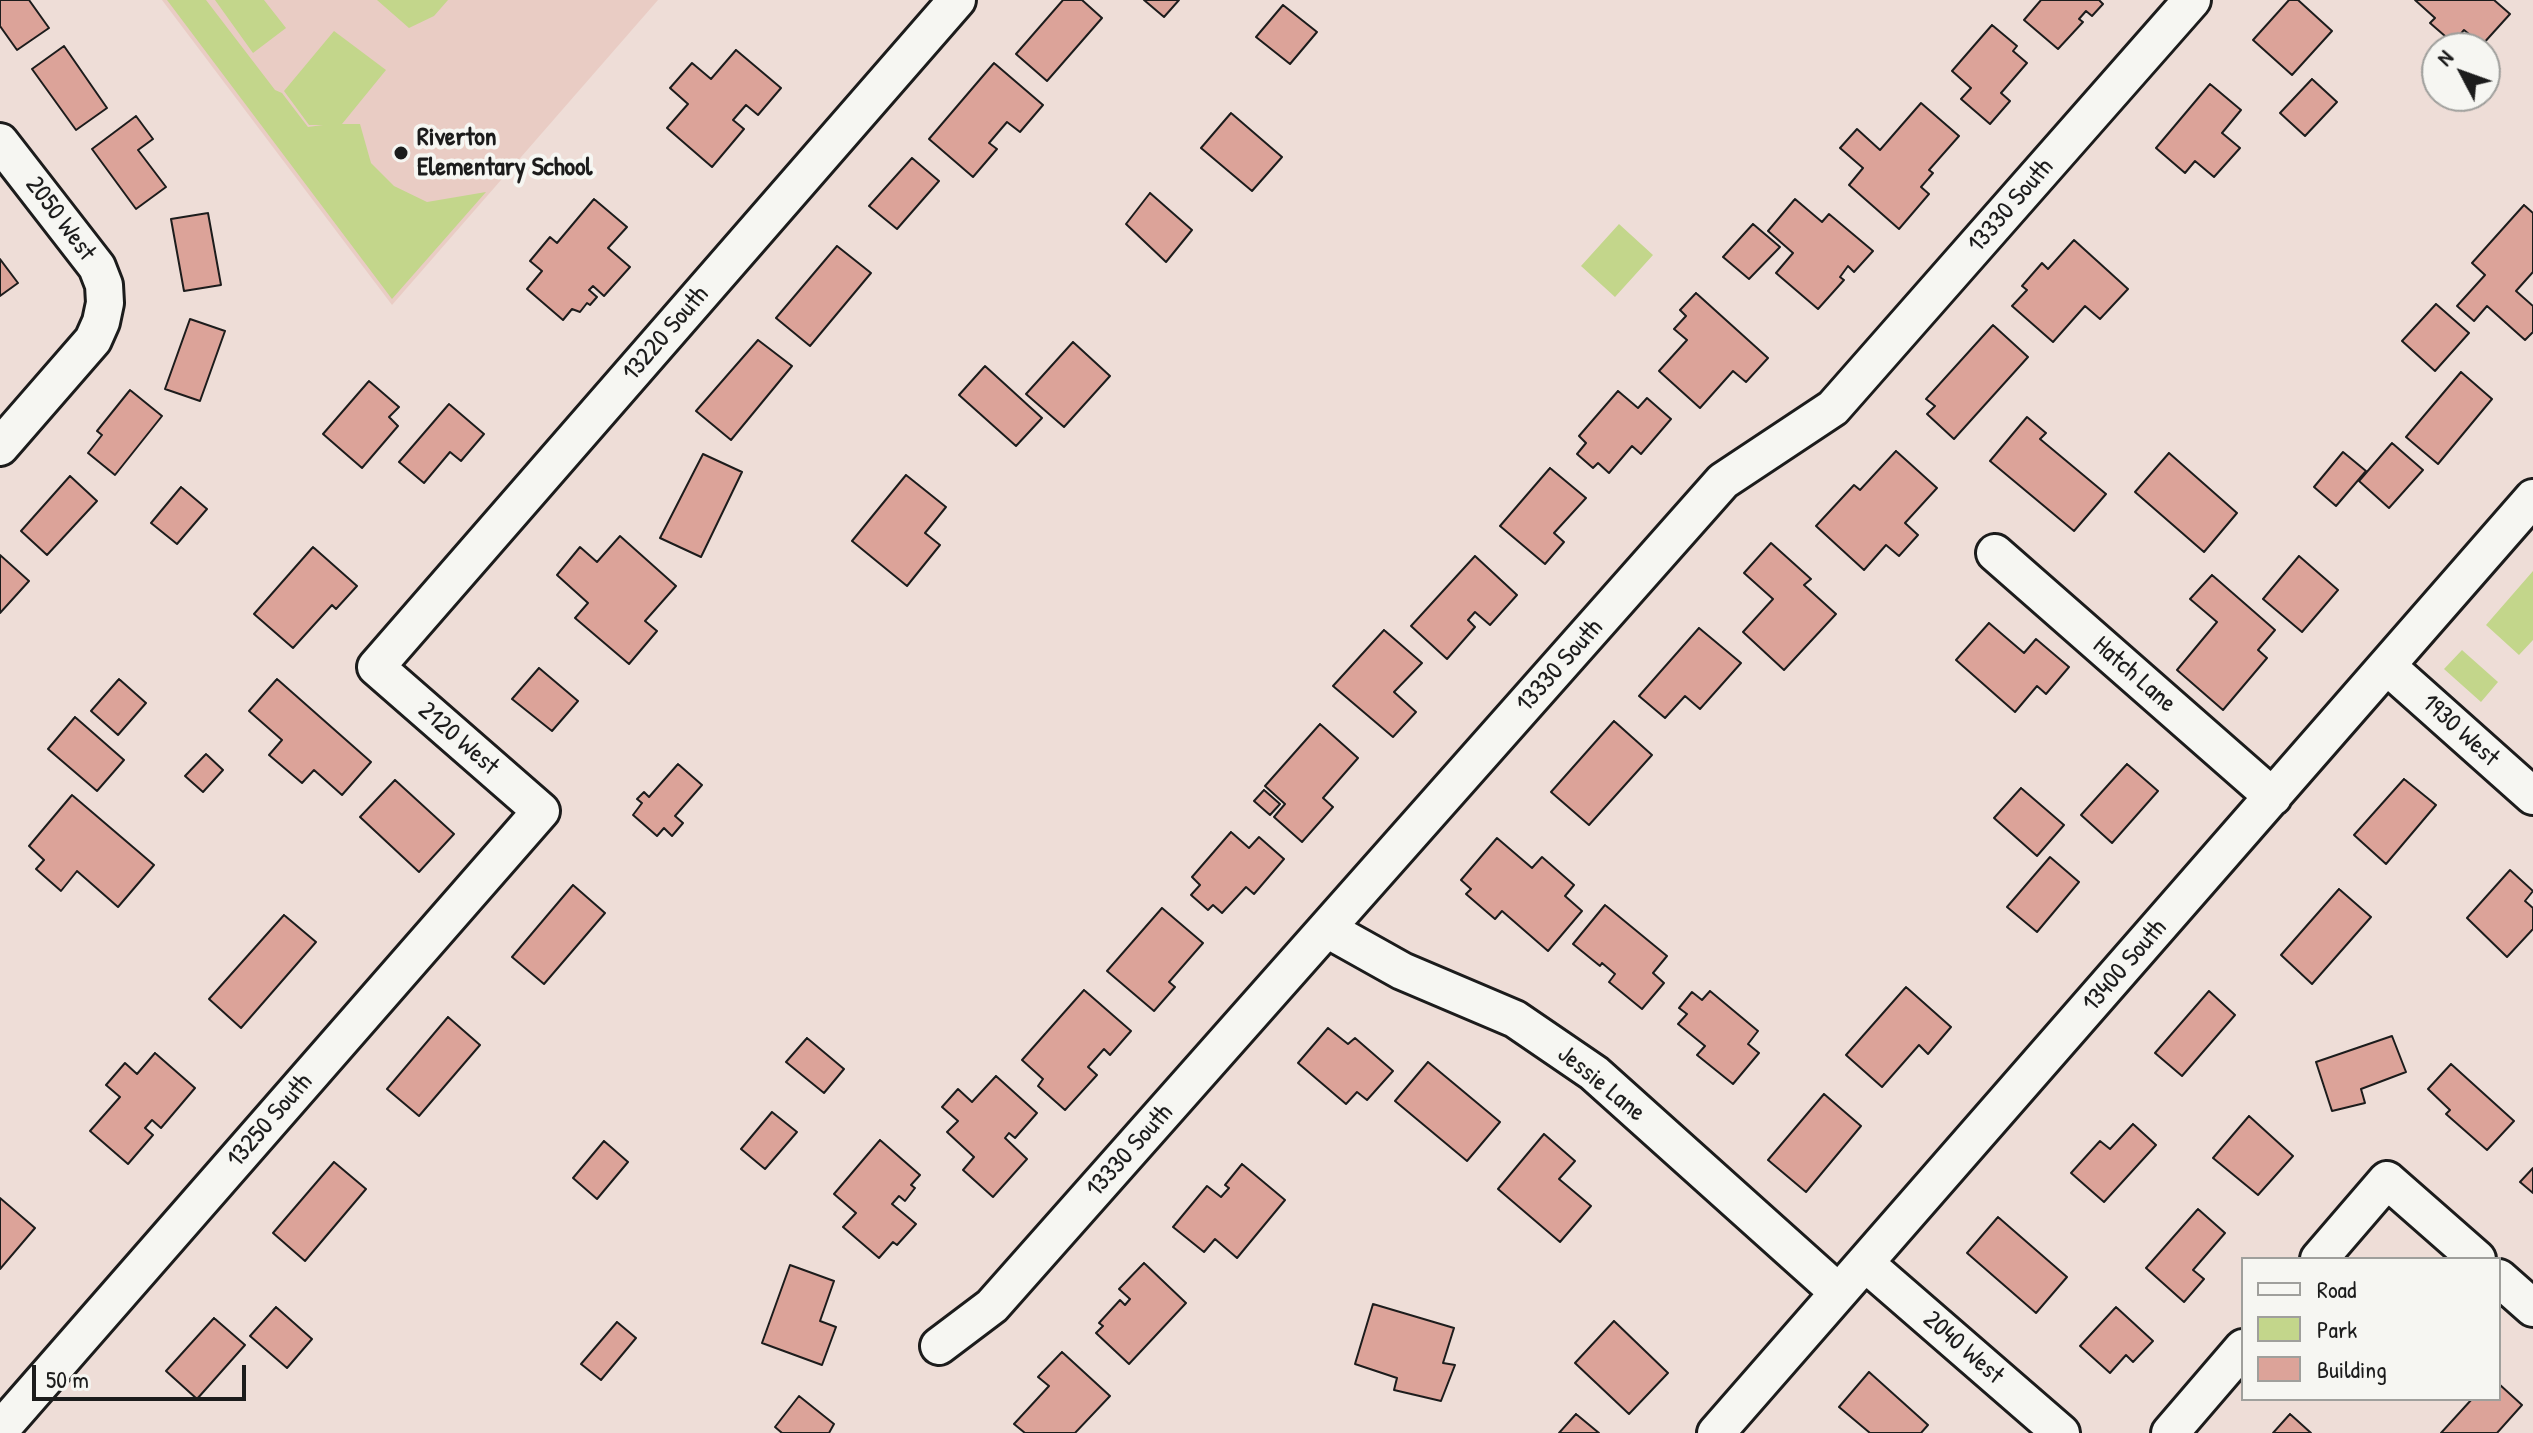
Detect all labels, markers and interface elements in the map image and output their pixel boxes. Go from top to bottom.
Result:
north arrow [2421,32,2501,112]
text: N [2429,43,2460,72]
place label: Riverton Elementary School [417,122,592,184]
marker: Riverton Elementary School [392,144,410,162]
street label: 13330 South [1962,152,2060,260]
street label: 2050 West [18,171,102,267]
street label: 13220 South [616,280,716,388]
street label: 13330 South [1510,613,1610,719]
street label: Hatch Lane [2086,630,2182,720]
street label: 1930 West [2415,688,2505,774]
street label: 2120 West [411,695,505,783]
street label: 13400 South [2076,913,2174,1019]
street label: Jessie Lane [1551,1039,1651,1129]
street label: 13250 South [221,1068,319,1174]
street label: 13330 South [1080,1098,1180,1204]
legend [2241,1257,2501,1401]
text: Road [2317,1273,2356,1305]
street label: 2040 West [1916,1305,2010,1391]
text: Park [2317,1313,2357,1345]
scale bar [36,1349,250,1399]
text: Building [2317,1353,2387,1385]
text: 50 m [46,1363,89,1395]

